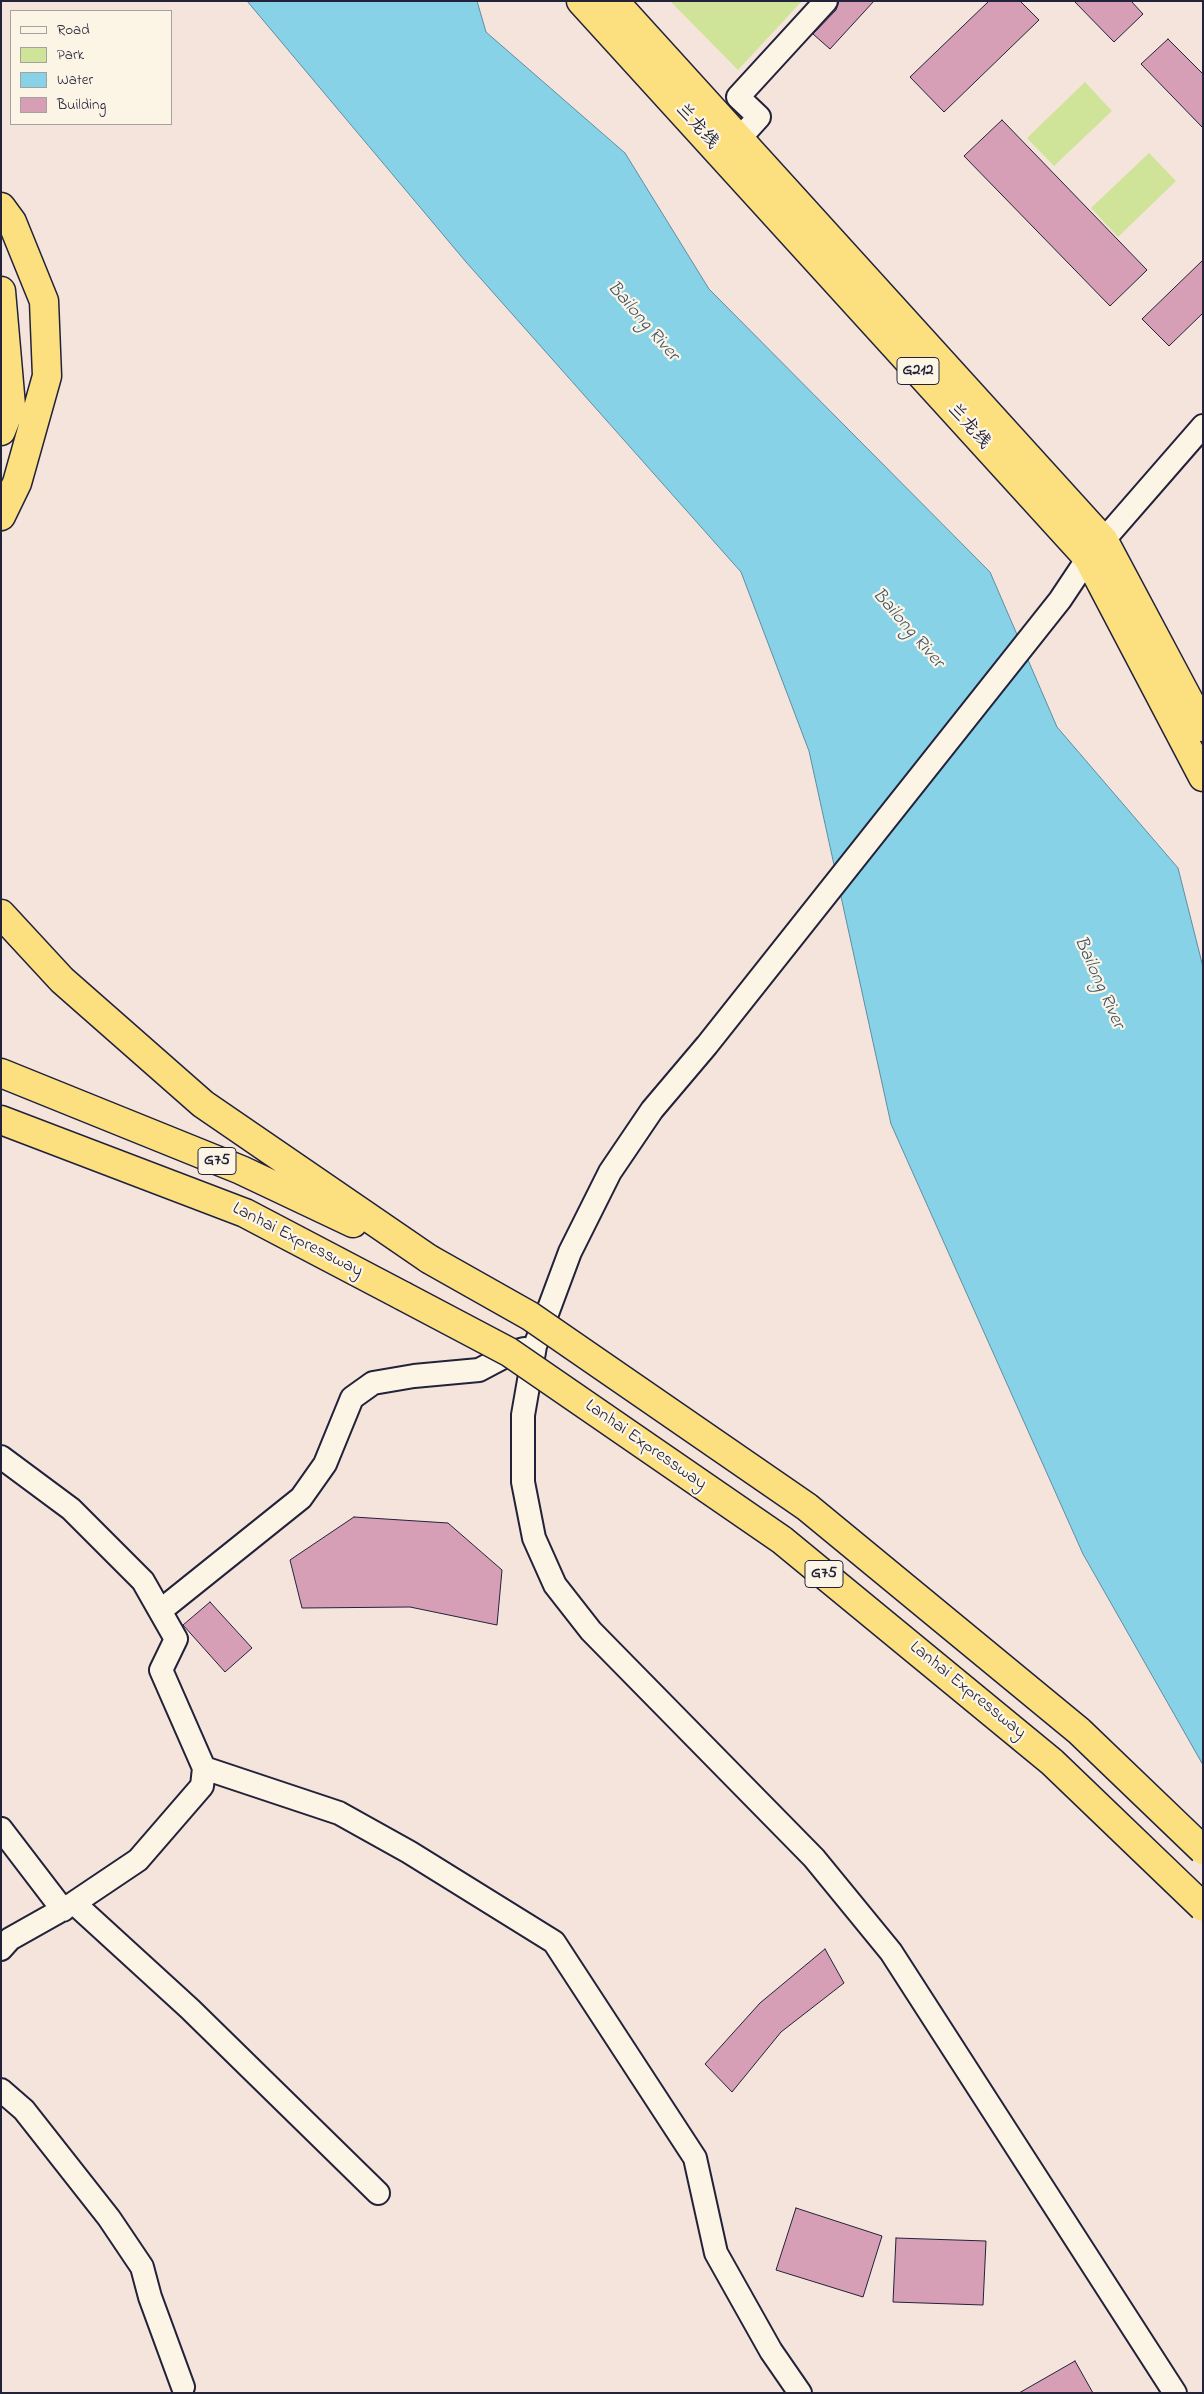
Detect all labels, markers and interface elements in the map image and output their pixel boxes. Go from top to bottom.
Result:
legend [10,10,172,125]
text: Road [57,19,90,41]
text: Park [57,44,84,66]
text: Water [57,69,93,91]
text: Building [57,94,106,116]
street label: 兰龙线 [670,100,722,154]
water label: Bailong River [601,277,683,367]
road number: G212 [897,358,939,384]
street label: 兰龙线 [942,400,994,454]
water label: Bailong River [866,584,948,674]
water label: Bailong River [1068,933,1128,1033]
road number: G75 [198,1148,236,1174]
street label: Lanhai Expressway [228,1199,366,1283]
street label: Lanhai Expressway [580,1396,710,1496]
road number: G75 [805,1560,843,1588]
street label: Lanhai Expressway [904,1637,1030,1745]

